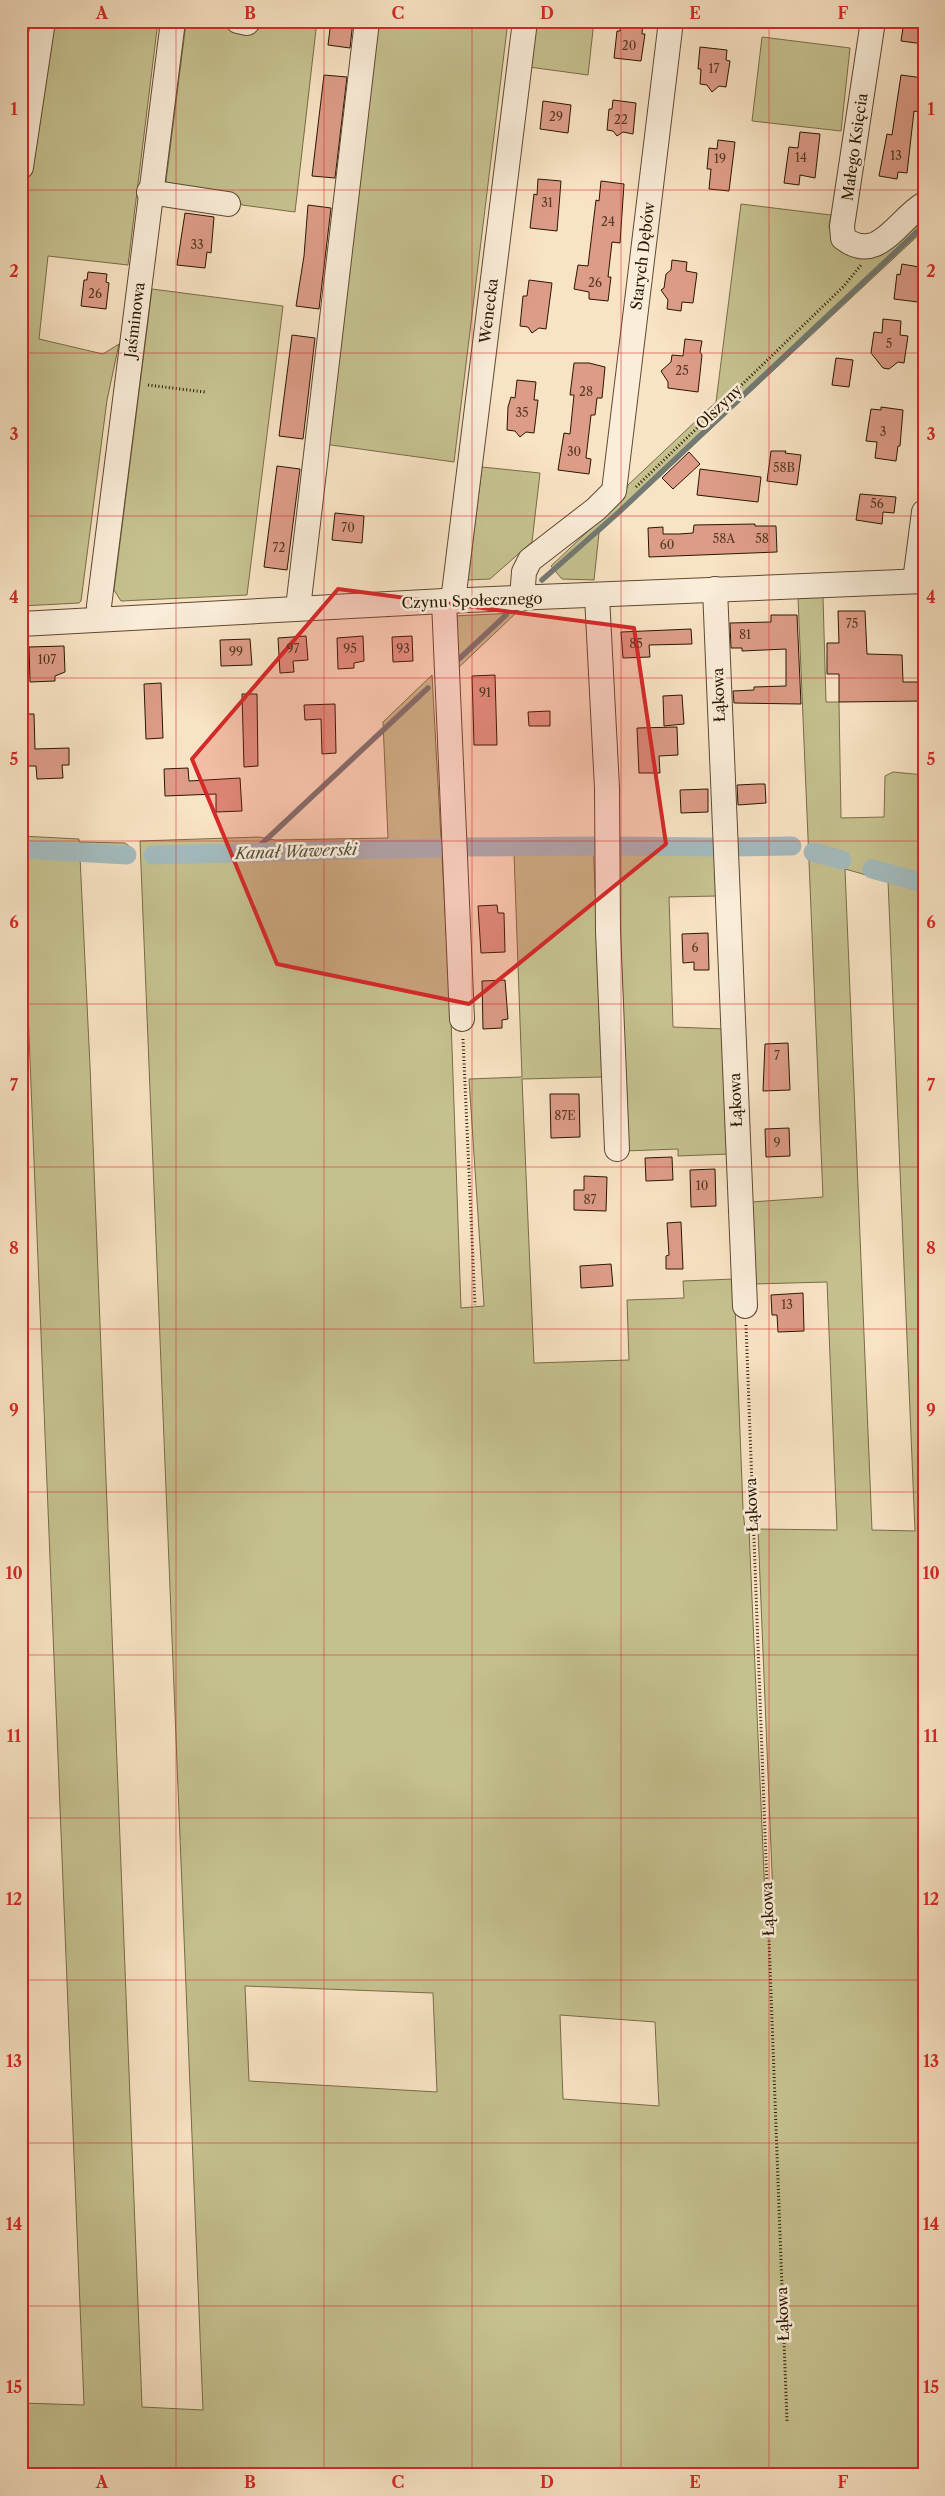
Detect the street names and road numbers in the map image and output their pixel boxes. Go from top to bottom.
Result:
street label: Małego Księcia [838,92,871,202]
street label: Starych Dębów [626,200,659,311]
street label: Wenecka [475,277,502,346]
street label: Jaśminowa [120,281,149,361]
street label: Olszyny [692,380,746,433]
street label: Czynu Społecznego [401,589,543,612]
street label: Łąkowa [708,667,729,723]
street label: Łąkowa [725,1072,746,1128]
street label: Łąkowa [741,1477,762,1533]
street label: Łąkowa [757,1881,778,1937]
street label: Łąkowa [772,2286,793,2342]

